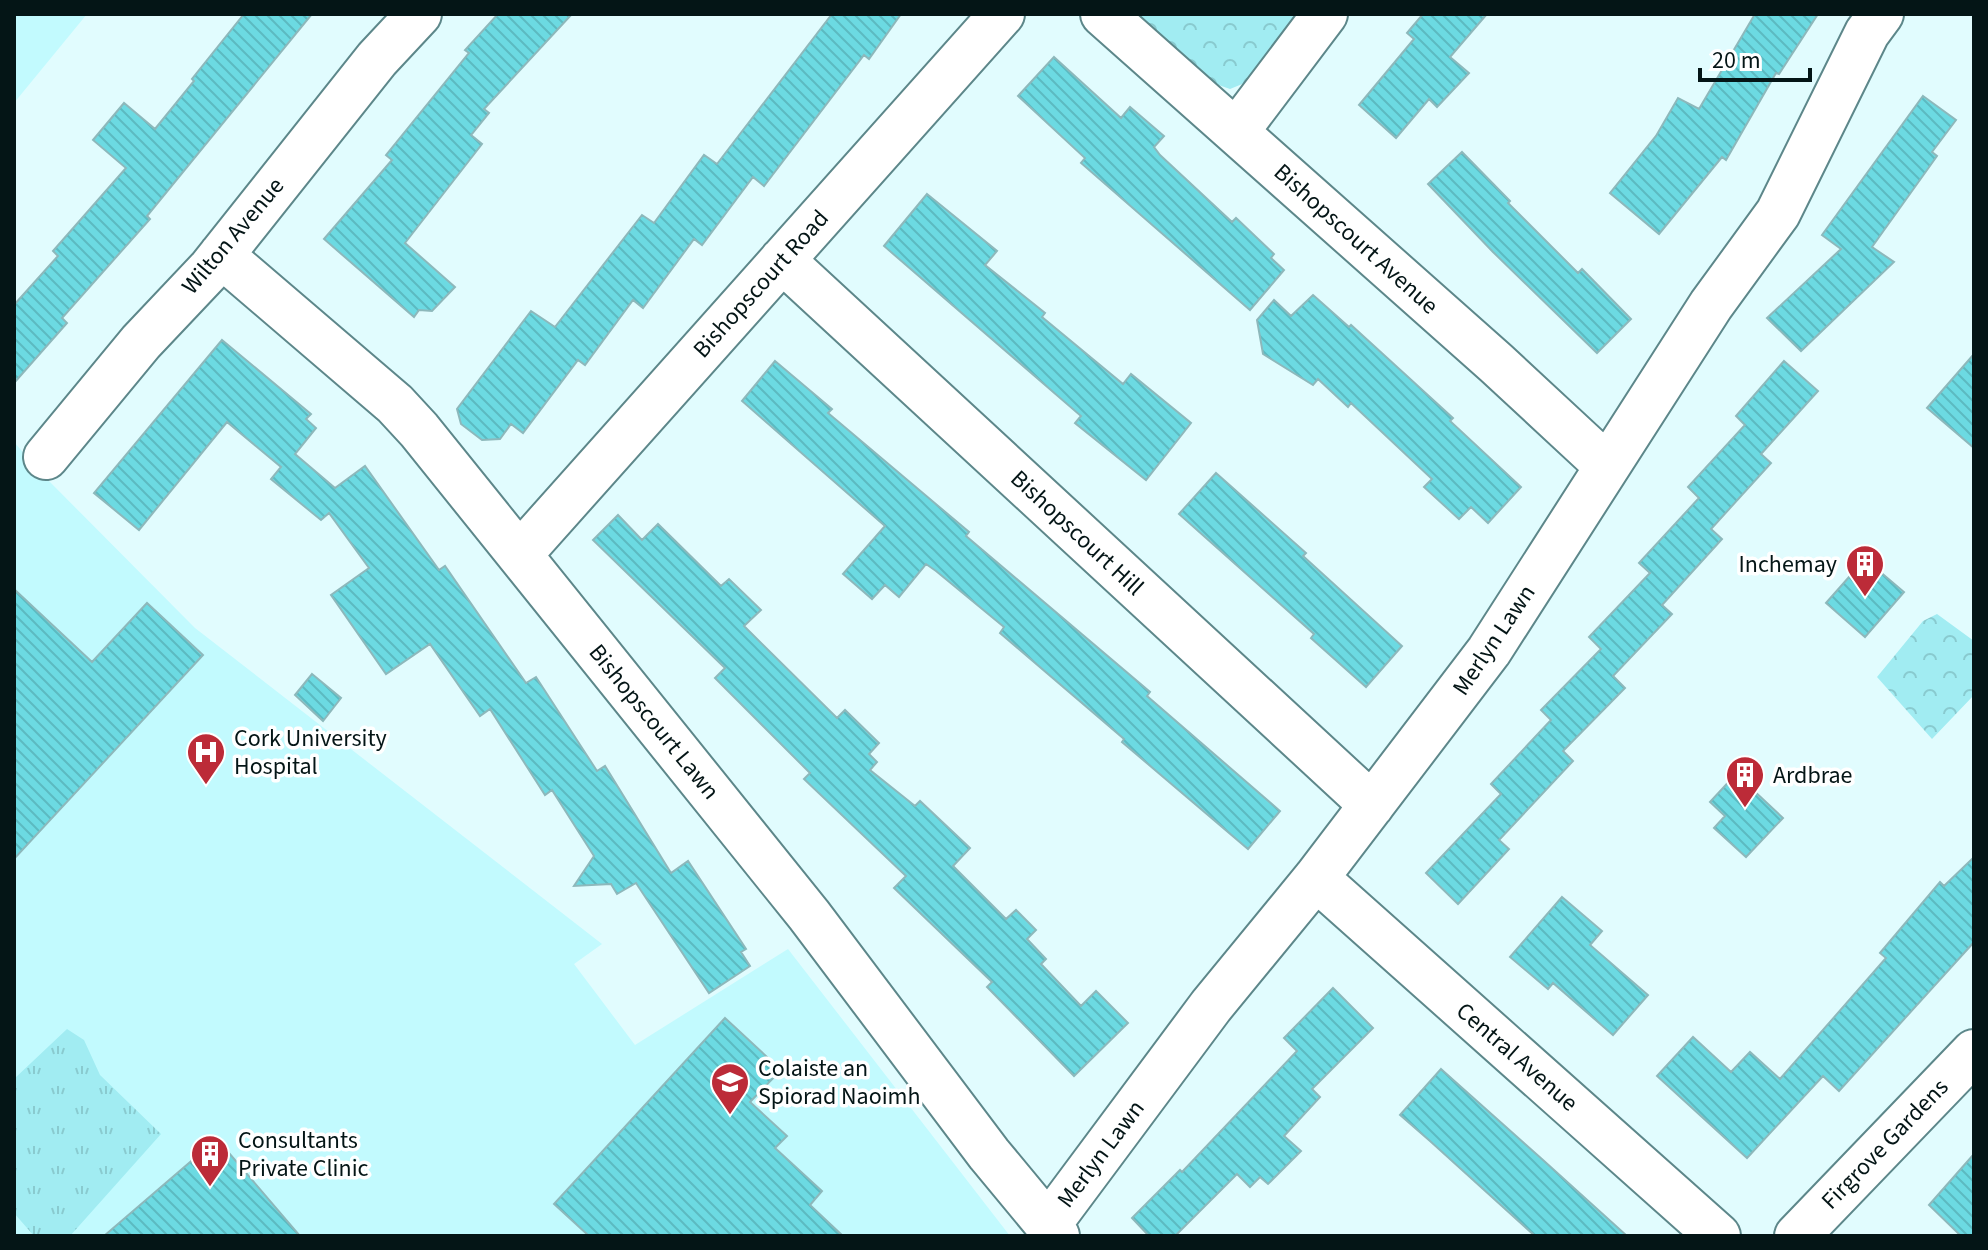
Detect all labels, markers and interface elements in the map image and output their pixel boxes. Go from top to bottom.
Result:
scale bar [1700,32,1810,82]
text: 20 m [1712,43,1761,78]
street label: Bishopscourt Avenue [1266,155,1446,323]
street label: Wilton Avenue [173,170,293,302]
street label: Bishopscourt Road [685,202,837,366]
street label: Bishopscourt Hill [1003,462,1151,604]
building icon: Inchemay [1844,543,1886,598]
place label: Inchemay [1738,547,1837,582]
street label: Merlyn Lawn [1444,578,1544,702]
street label: Bishopscourt Lawn [580,637,728,807]
place label: Cork University Hospital [234,721,387,784]
hospital icon: Cork University Hospital [185,731,227,786]
building icon: Ardbrae [1724,754,1766,809]
place label: Ardbrae [1773,758,1852,793]
street label: Central Avenue [1448,994,1586,1120]
place label: Colaiste an Spiorad Naoimh [758,1051,921,1114]
school or university icon: Colaiste an Spiorad Naoimh [709,1061,751,1116]
street label: Firgrove Gardens [1813,1071,1957,1217]
street label: Merlyn Lawn [1049,1093,1153,1215]
place label: Consultants Private Clinic [238,1123,369,1186]
building icon: Consultants Private Clinic [189,1133,231,1188]

